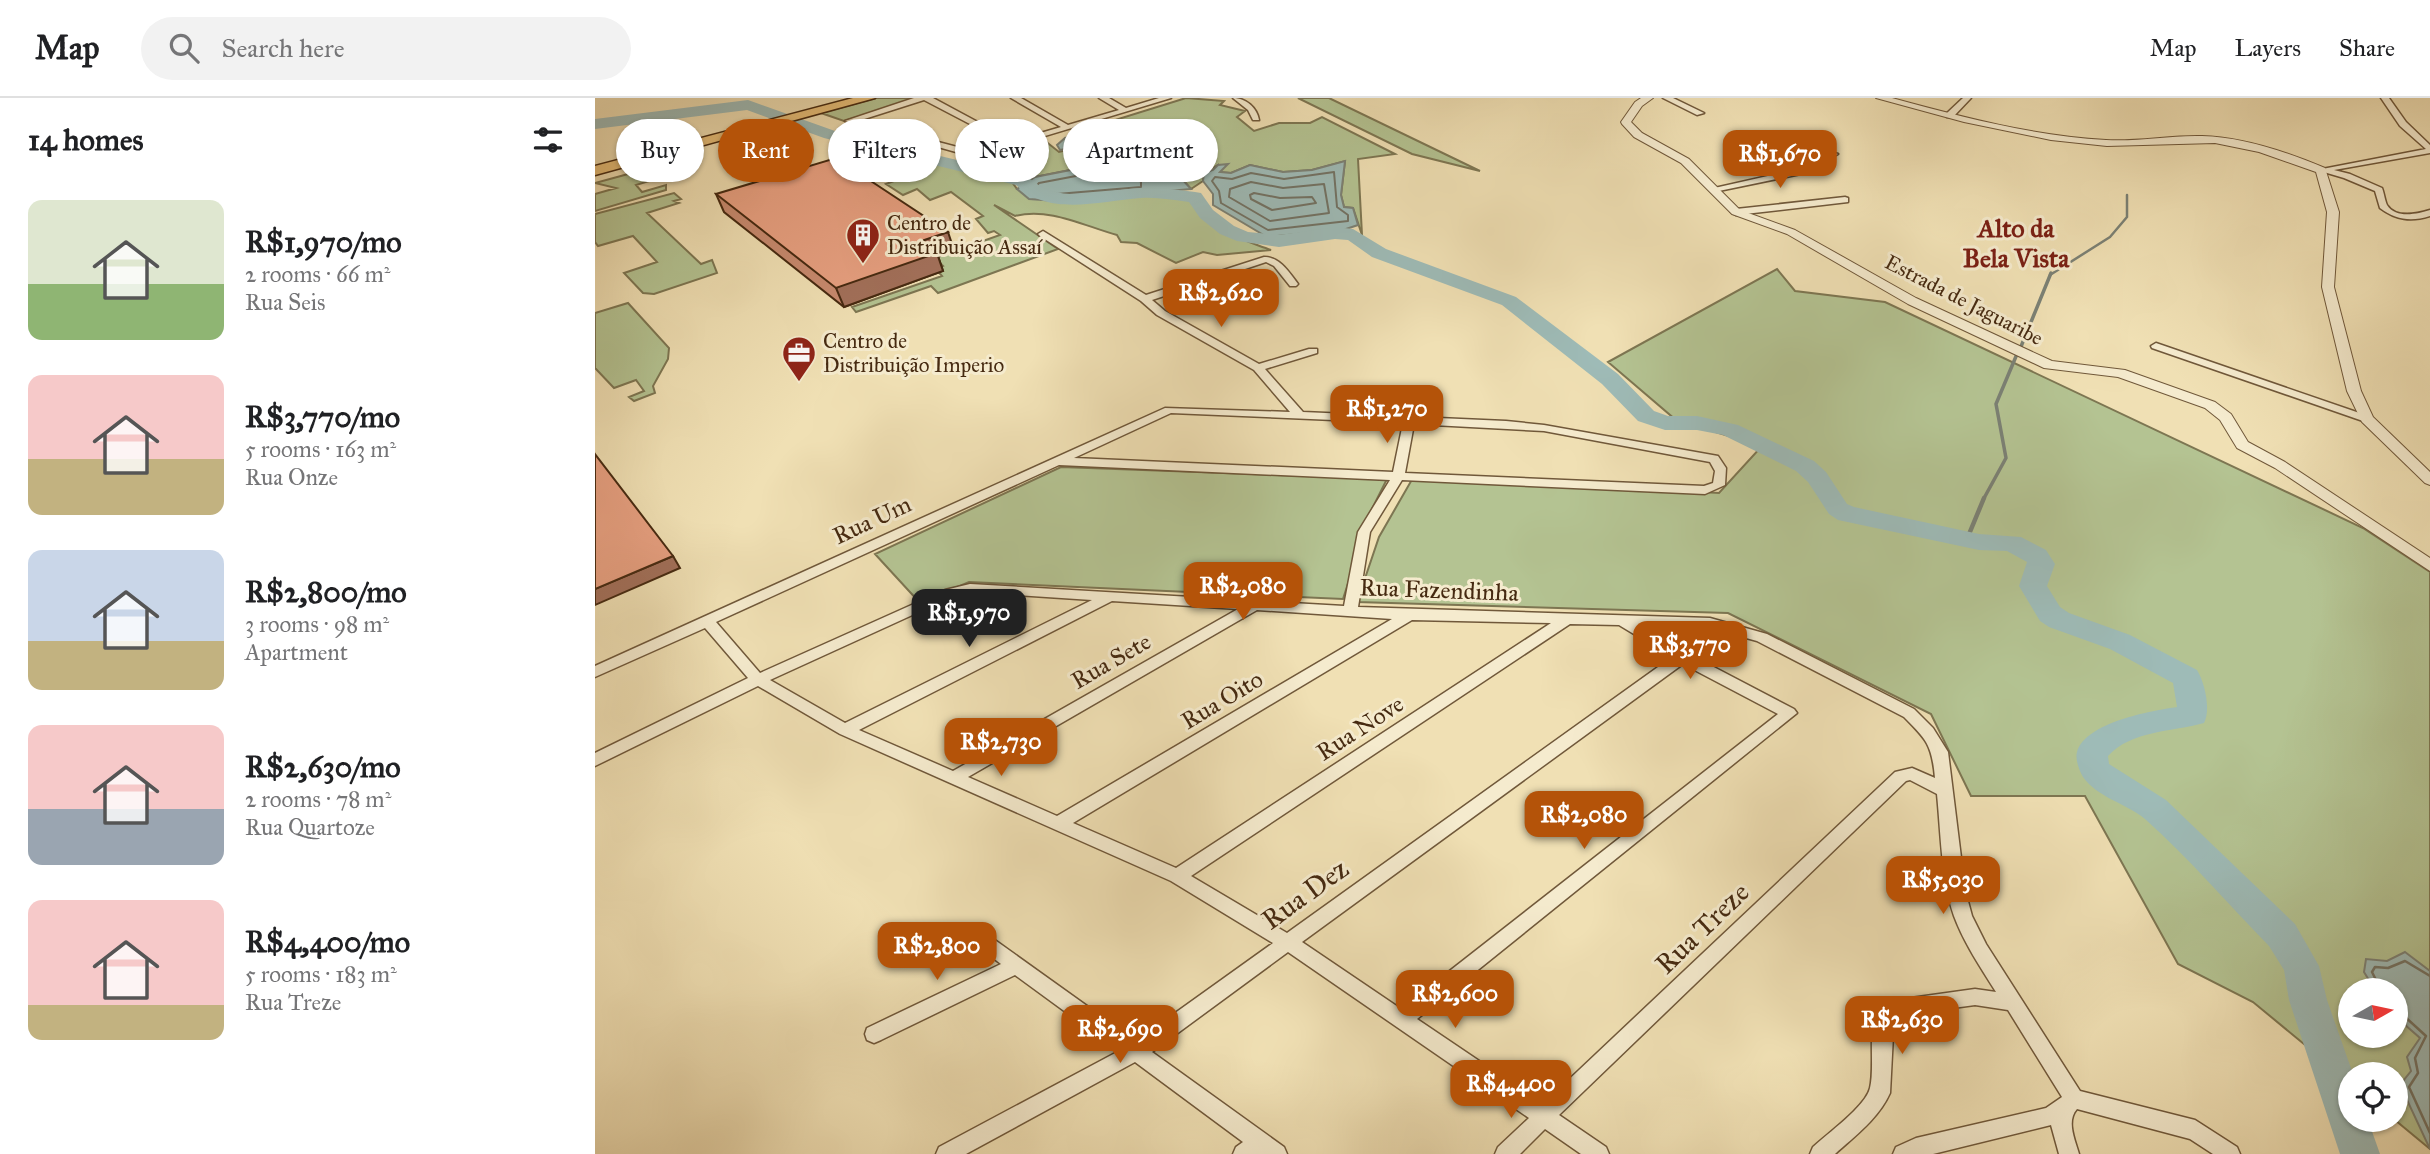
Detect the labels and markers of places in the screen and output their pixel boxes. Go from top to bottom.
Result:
pin: R$1,670 [1715,130,1845,190]
place label: Centro de Distribuição Assaí [887,210,1043,260]
building icon: Centro de Distribuição Assaí [844,216,882,265]
pin: R$2,620 [1156,270,1286,329]
place label: Centro de Distribuição Imperio [823,328,1004,378]
office icon: Centro de Distribuição Imperio [780,334,818,383]
pin: R$1,270 [1322,386,1452,445]
pin: R$2,080 [1178,562,1308,622]
pin: R$1,970 [904,589,1034,649]
pin: R$3,770 [1625,622,1755,681]
pin: R$2,730 [936,718,1066,778]
pin: R$2,080 [1519,792,1649,851]
pin: R$5,030 [1878,856,2008,916]
pin: R$2,800 [872,922,1002,982]
pin: R$2,600 [1390,970,1520,1030]
pin: R$2,630 [1837,996,1967,1056]
pin: R$2,690 [1055,1006,1185,1065]
pin: R$4,400 [1446,1060,1576,1120]

